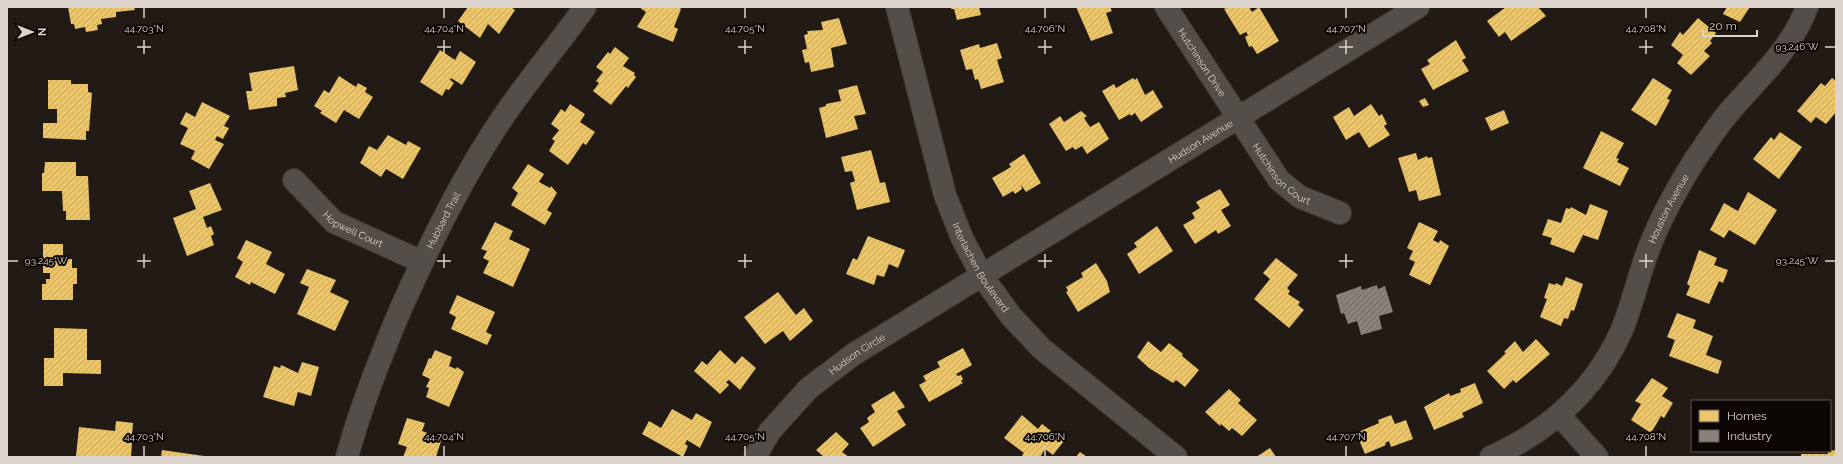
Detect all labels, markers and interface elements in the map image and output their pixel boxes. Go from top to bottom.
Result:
north arrow [12,12,52,52]
scale bar [1703,12,1757,38]
text: 20 m [1709,19,1737,33]
text: 44.703°N [124,23,164,34]
text: 44.704°N [424,23,464,34]
text: 44.705°N [725,23,765,34]
text: 44.706°N [1025,23,1065,34]
text: 44.707°N [1326,23,1366,34]
text: 44.708°N [1626,23,1666,34]
street label: Hutchinson Drive [1175,26,1228,99]
text: N [35,28,48,36]
text: 93.246°W [1776,41,1819,52]
street label: Hudson Avenue [1166,117,1235,165]
street label: Hutchinson Court [1250,141,1312,207]
street label: Houston Avenue [1646,172,1691,245]
street label: Hubbard Trail [424,190,463,250]
street label: Hopwell Court [321,209,385,250]
street label: Interlachen Boulevard [950,221,1011,314]
text: 93.245°W [25,255,68,266]
text: 93.245°W [1776,255,1819,266]
street label: Hudson Circle [827,331,887,377]
legend [1691,400,1831,452]
text: Homes [1727,409,1767,423]
text: Industry [1727,429,1773,443]
text: 44.703°N [124,431,164,442]
text: 44.704°N [424,431,464,442]
text: 44.705°N [725,431,765,442]
text: 44.706°N [1025,431,1065,442]
text: 44.707°N [1326,431,1366,442]
text: 44.708°N [1626,431,1666,442]

